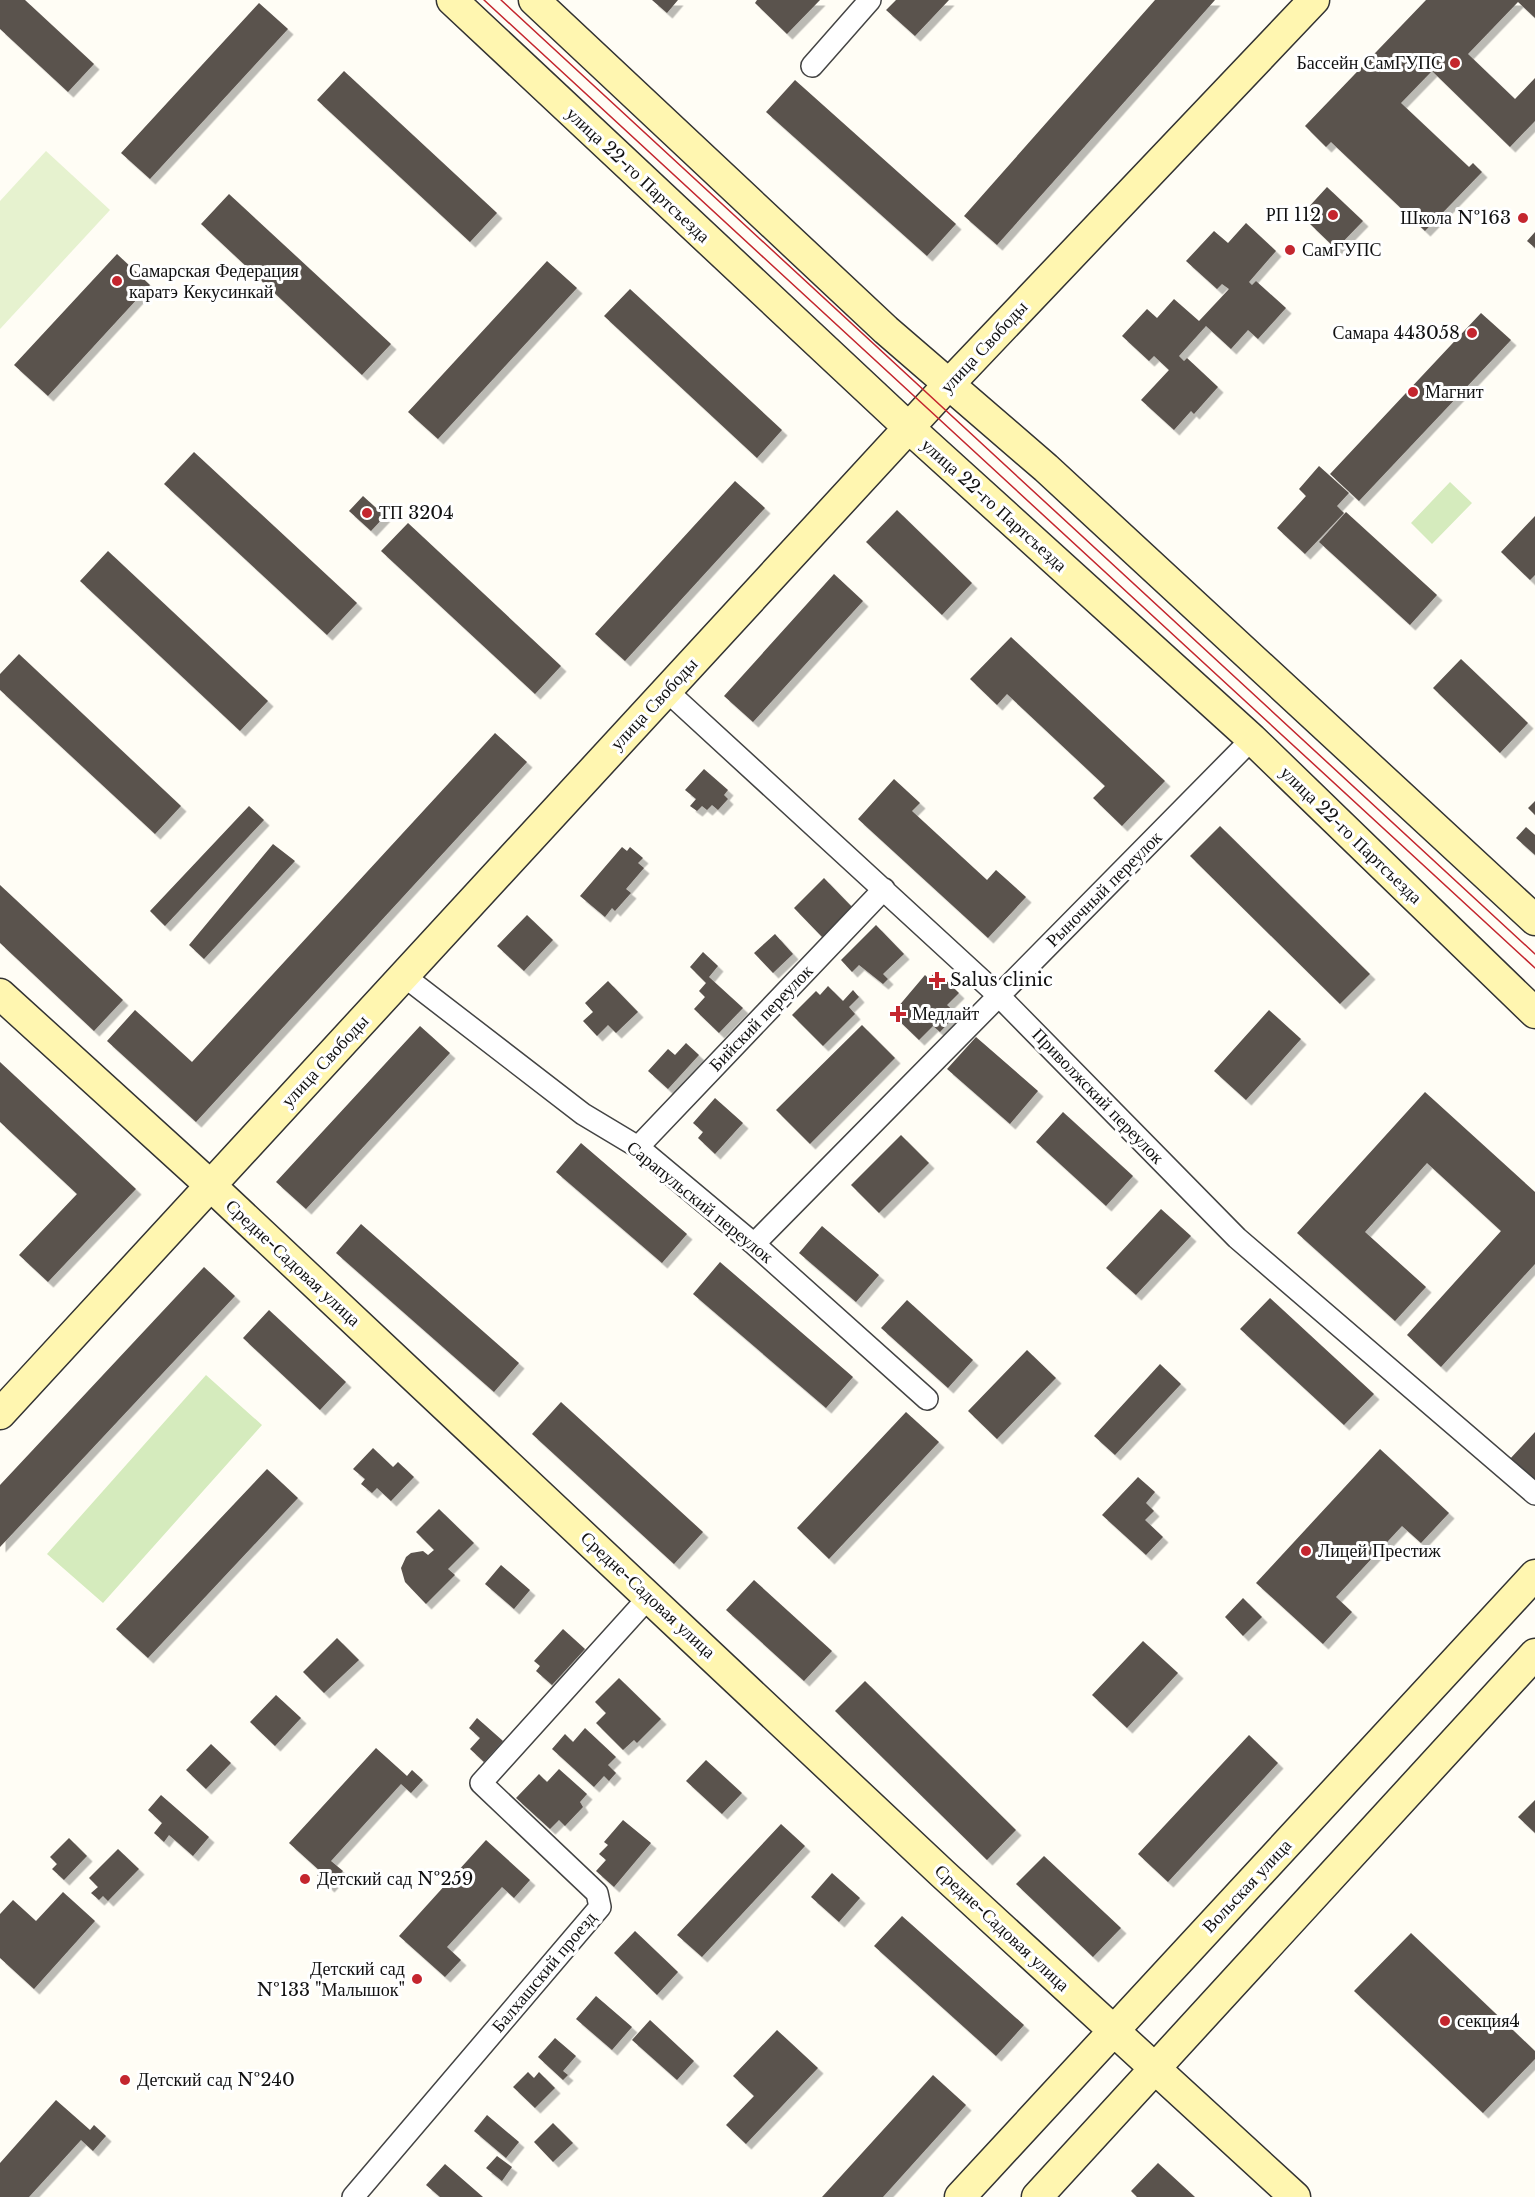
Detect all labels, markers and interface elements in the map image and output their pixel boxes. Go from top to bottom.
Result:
place label: Бассейн СамГУПС [1297,52,1443,74]
marker: Бассейн СамГУПС [1448,56,1462,70]
street label: улица 22-го Партсъезда [562,103,714,247]
place label: РП 112 [1266,204,1321,226]
place label: Школа №163 [1400,207,1511,229]
marker: РП 112 [1326,208,1340,222]
marker: Школа №163 [1516,211,1530,225]
place label: СамГУПС [1302,239,1382,261]
marker: СамГУПС [1283,243,1297,257]
place label: Самарская Федерация каратэ Кекусинкай [129,260,299,303]
marker: Самарская Федерация каратэ Кекусинкай [110,274,124,288]
street label: улица Свободы [936,296,1032,398]
place label: Самара 443058 [1332,322,1460,344]
marker: Самара 443058 [1465,326,1479,340]
place label: Магнит [1425,381,1484,403]
marker: Магнит [1406,385,1420,399]
street label: улица 22-го Партсъезда [917,434,1071,576]
place label: ТП 3204 [379,502,454,524]
marker: ТП 3204 [360,506,374,520]
street label: улица Свободы [606,653,702,755]
street label: улица 22-го Партсъезда [1276,762,1426,908]
street label: Рыночный переулок [1041,826,1167,952]
street label: Бийский переулок [705,960,818,1076]
place label: Salus clinic [950,969,1053,991]
marker: Salus clinic [928,971,946,989]
place label: Медлайт [912,1003,979,1025]
marker: Медлайт [889,1005,907,1023]
street label: улица Свободы [277,1010,373,1112]
street label: Приволжский переулок [1028,1024,1169,1169]
street label: Сарапульский переулок [622,1136,778,1268]
street label: Средне-Садовая улица [221,1195,365,1331]
street label: Средне-Садовая улица [576,1527,720,1663]
place label: Лицей Престиж [1318,1540,1441,1562]
marker: Лицей Престиж [1299,1544,1313,1558]
street label: Вольская улица [1198,1835,1296,1937]
street label: Средне-Садовая улица [930,1860,1074,1996]
place label: Детский сад №259 [317,1868,473,1890]
marker: Детский сад №259 [298,1872,312,1886]
street label: Балхашский проезд [487,1907,601,2037]
place label: Детский сад №133 "Малышок" [257,1958,405,2001]
marker: Детский сад №133 "Малышок" [410,1972,424,1986]
place label: секция4 [1457,2010,1520,2032]
marker: секция4 [1438,2014,1452,2028]
place label: Детский сад №240 [137,2069,295,2091]
marker: Детский сад №240 [118,2073,132,2087]

